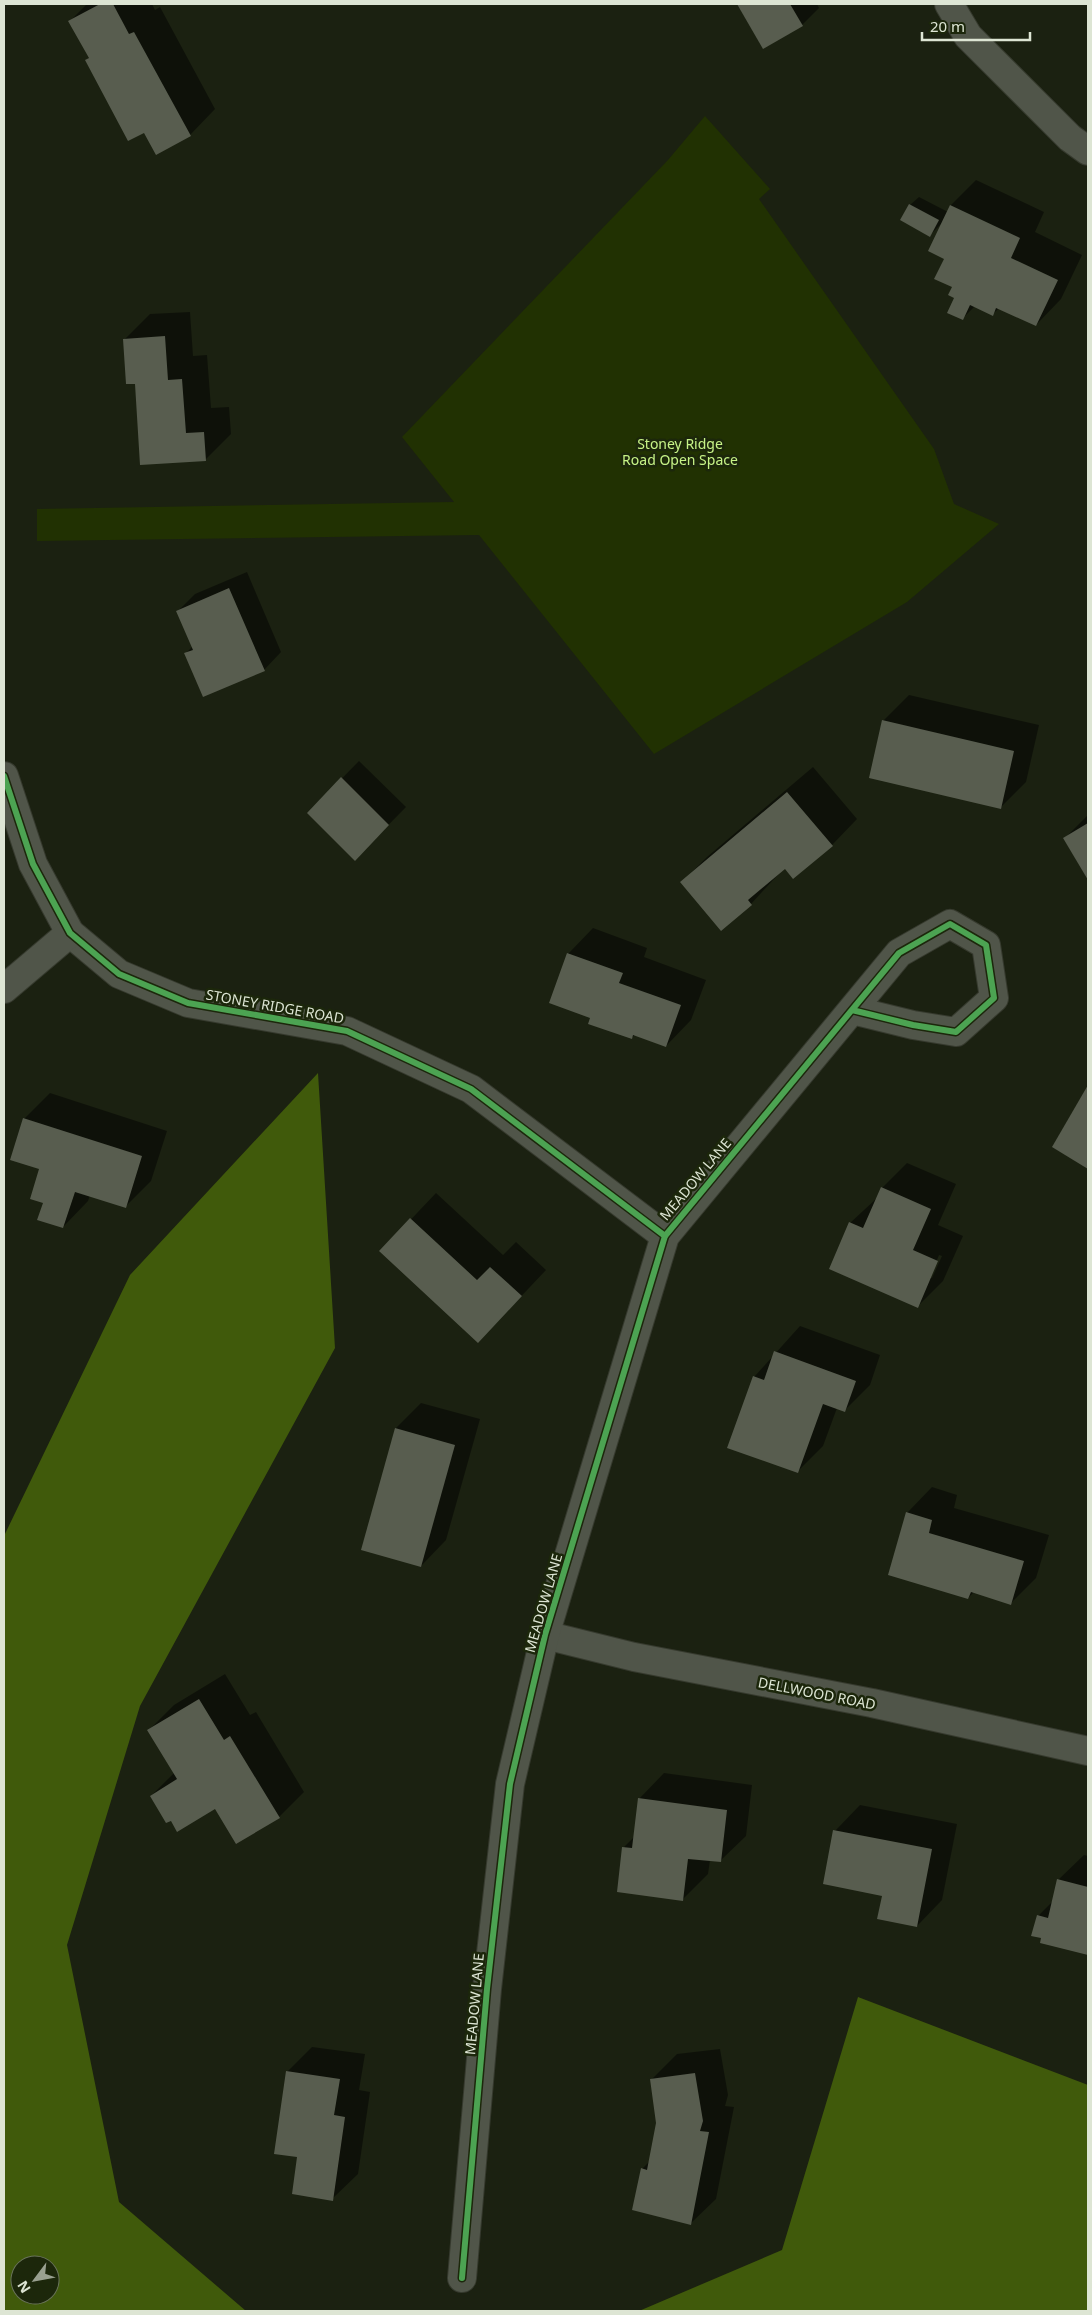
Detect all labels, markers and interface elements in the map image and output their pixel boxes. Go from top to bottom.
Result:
scale bar [922,10,1030,42]
text: 20 m [930,16,965,36]
park label: Stoney Ridge Road Open Space [622,434,738,469]
street label: STONEY RIDGE ROAD [204,984,346,1028]
street label: MEADOW LANE [655,1134,735,1224]
street label: MEADOW LANE [520,1551,566,1655]
street label: DELLWOOD ROAD [757,1672,877,1714]
street label: MEADOW LANE [460,1952,488,2056]
north arrow [10,2255,60,2305]
text: N [12,2277,35,2297]

